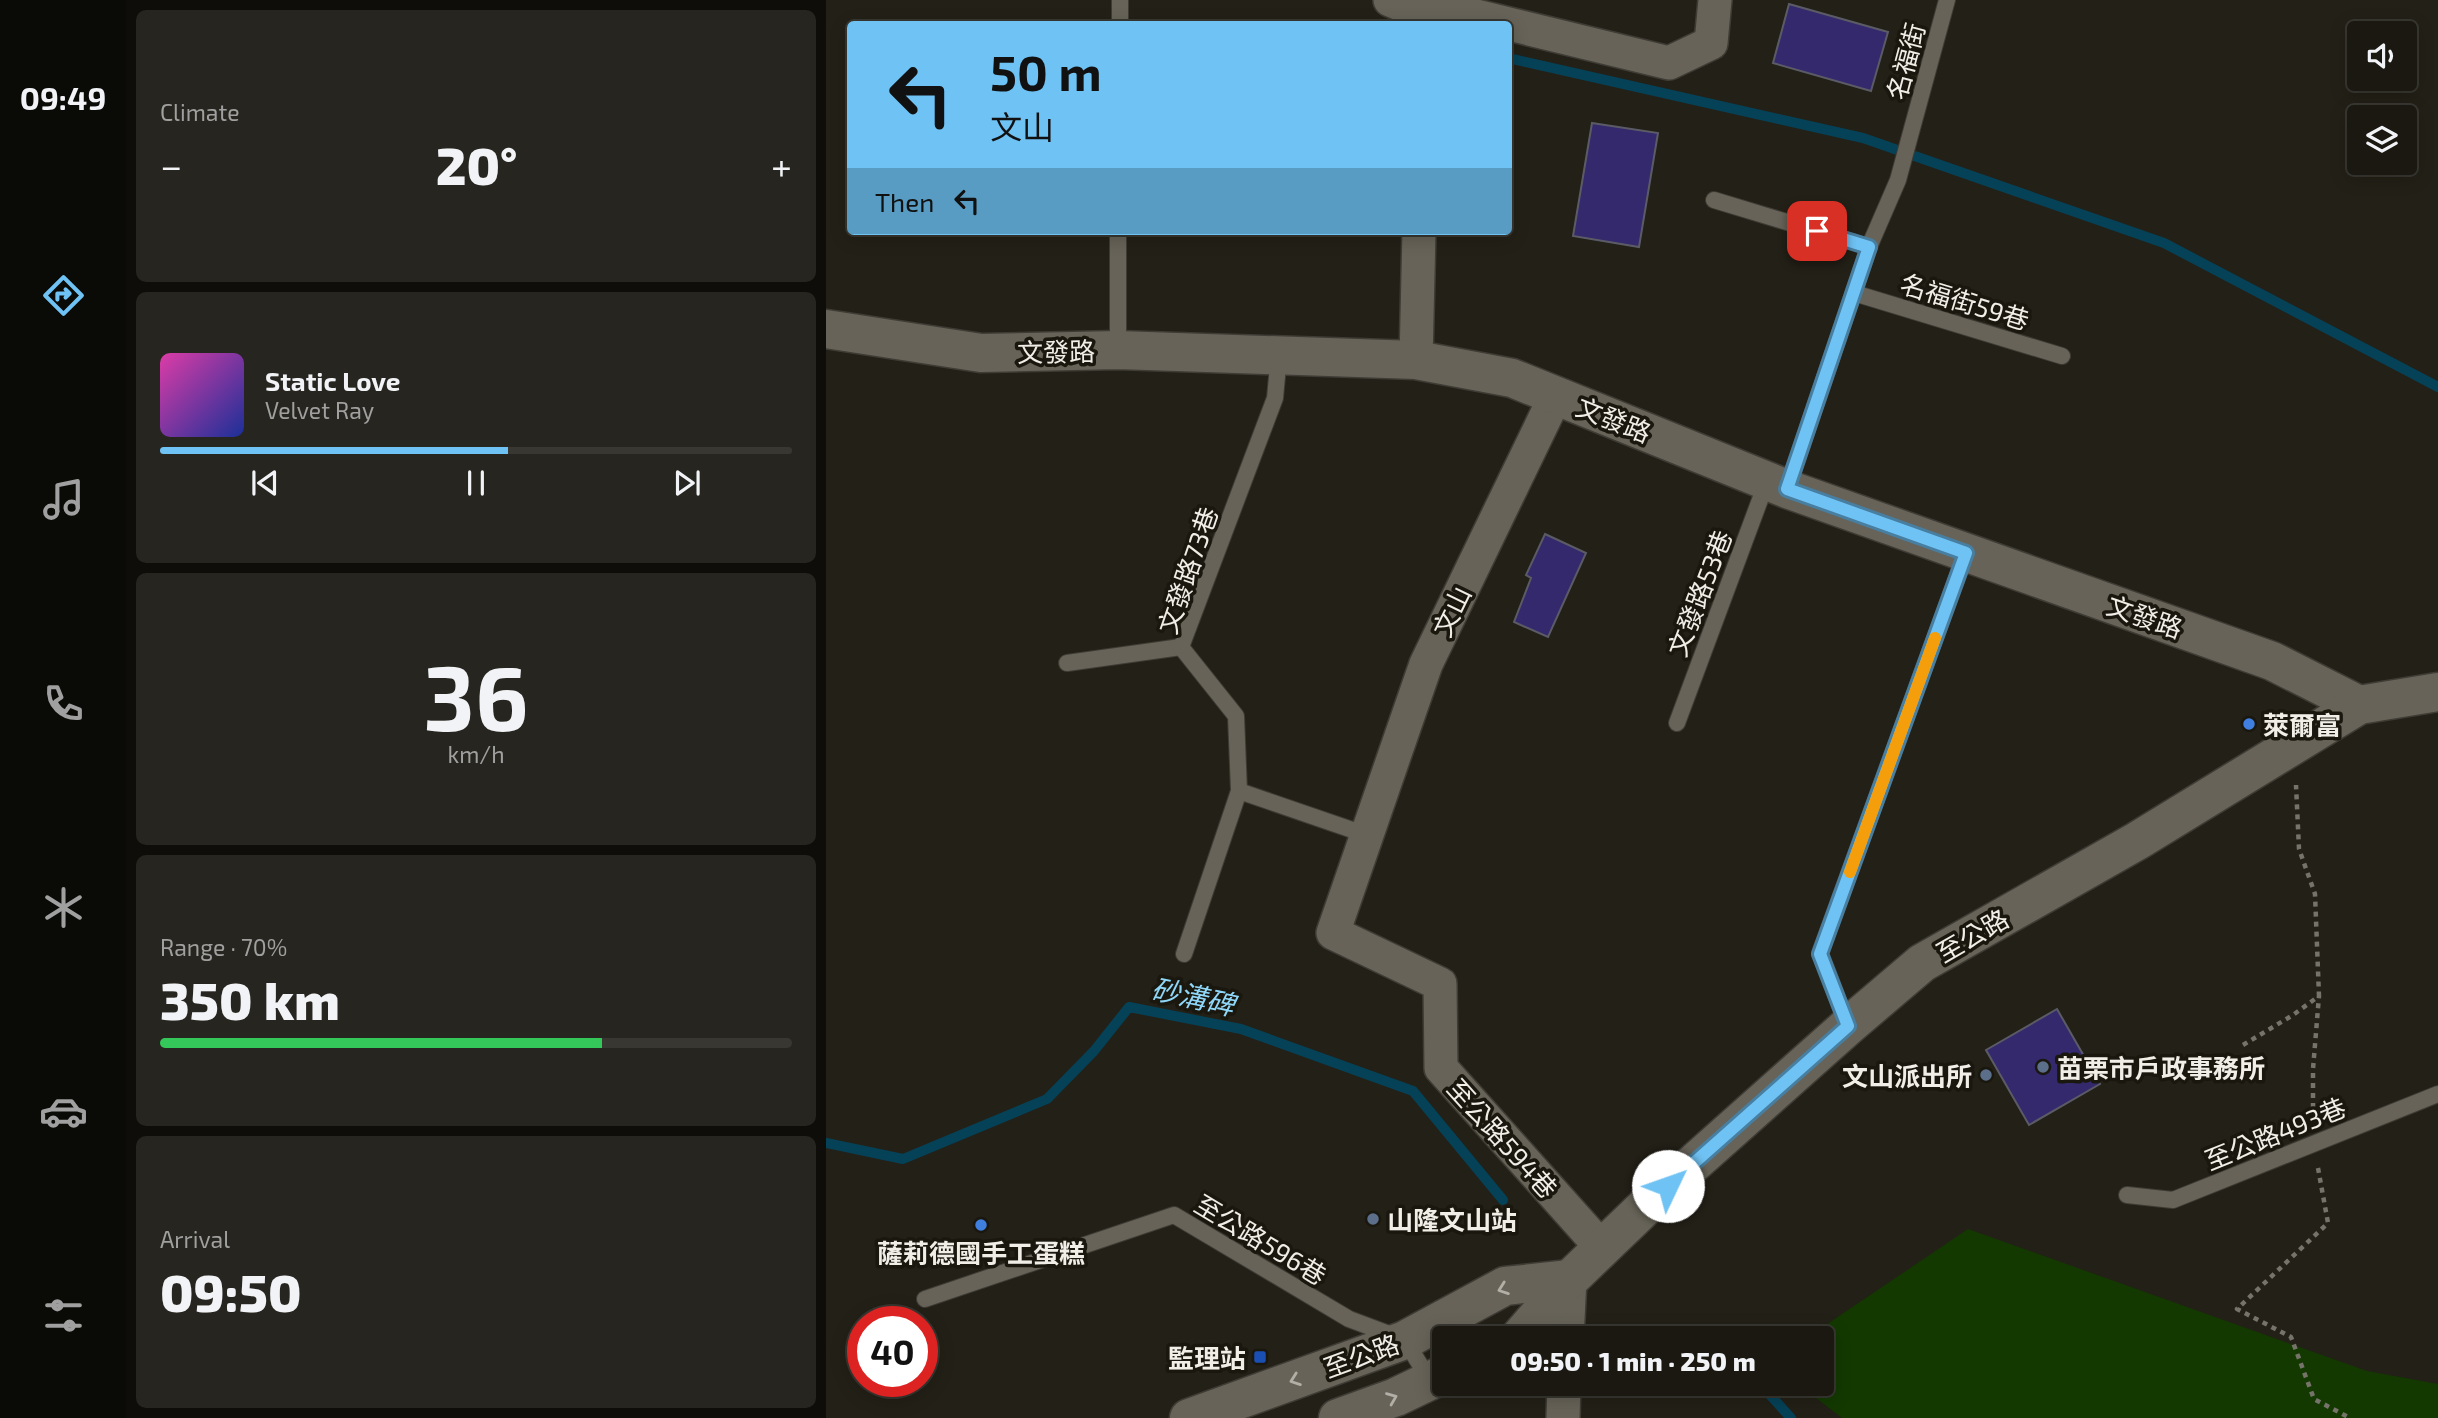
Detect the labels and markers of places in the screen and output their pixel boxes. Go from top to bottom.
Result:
pin [1787,201,1847,261]
place label: 萊爾富 [2263,709,2341,740]
marker: 萊爾富 [2241,716,2257,732]
place label: 苗栗市戶政事務所 [2057,1052,2265,1083]
marker: 苗栗市戶政事務所 [2035,1059,2051,1075]
place label: 文山派出所 [1842,1060,1972,1091]
marker: 文山派出所 [1978,1067,1994,1083]
place label: 山隆文山站 [1387,1204,1517,1235]
marker: 山隆文山站 [1365,1211,1381,1227]
marker: 薩莉德國手工蛋糕 [973,1217,989,1233]
place label: 薩莉德國手工蛋糕 [877,1237,1085,1268]
place label: 監理站 [1168,1342,1246,1373]
marker: 監理站 [1252,1349,1268,1365]

